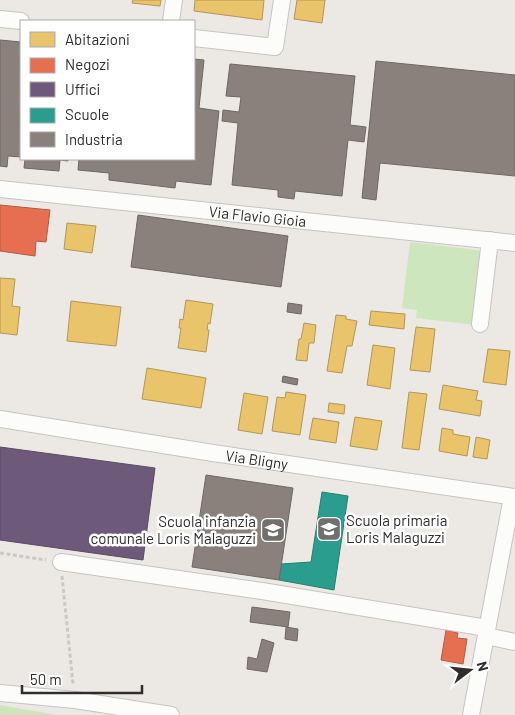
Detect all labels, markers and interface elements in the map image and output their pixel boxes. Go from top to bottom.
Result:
legend [20,20,195,160]
text: Abitazioni [65,30,130,48]
text: Negozi [65,55,110,73]
text: Uffici [65,80,100,98]
text: Scuole [65,105,109,123]
text: Industria [65,130,123,148]
street label: Via Flavio Gioia [208,202,307,230]
street label: Via Bligny [224,446,289,473]
place label: Scuola primaria Loris Malaguzzi [346,511,447,546]
place label: Scuola infanzia comunale Loris Malaguzzi [90,512,256,547]
school or university icon: Scuola primaria Loris Malaguzzi [316,516,342,542]
school or university icon: Scuola infanzia comunale Loris Malaguzzi [260,517,286,543]
north arrow [445,645,495,695]
text: N [474,659,492,673]
scale bar [22,662,142,694]
text: 50 m [30,670,62,688]

